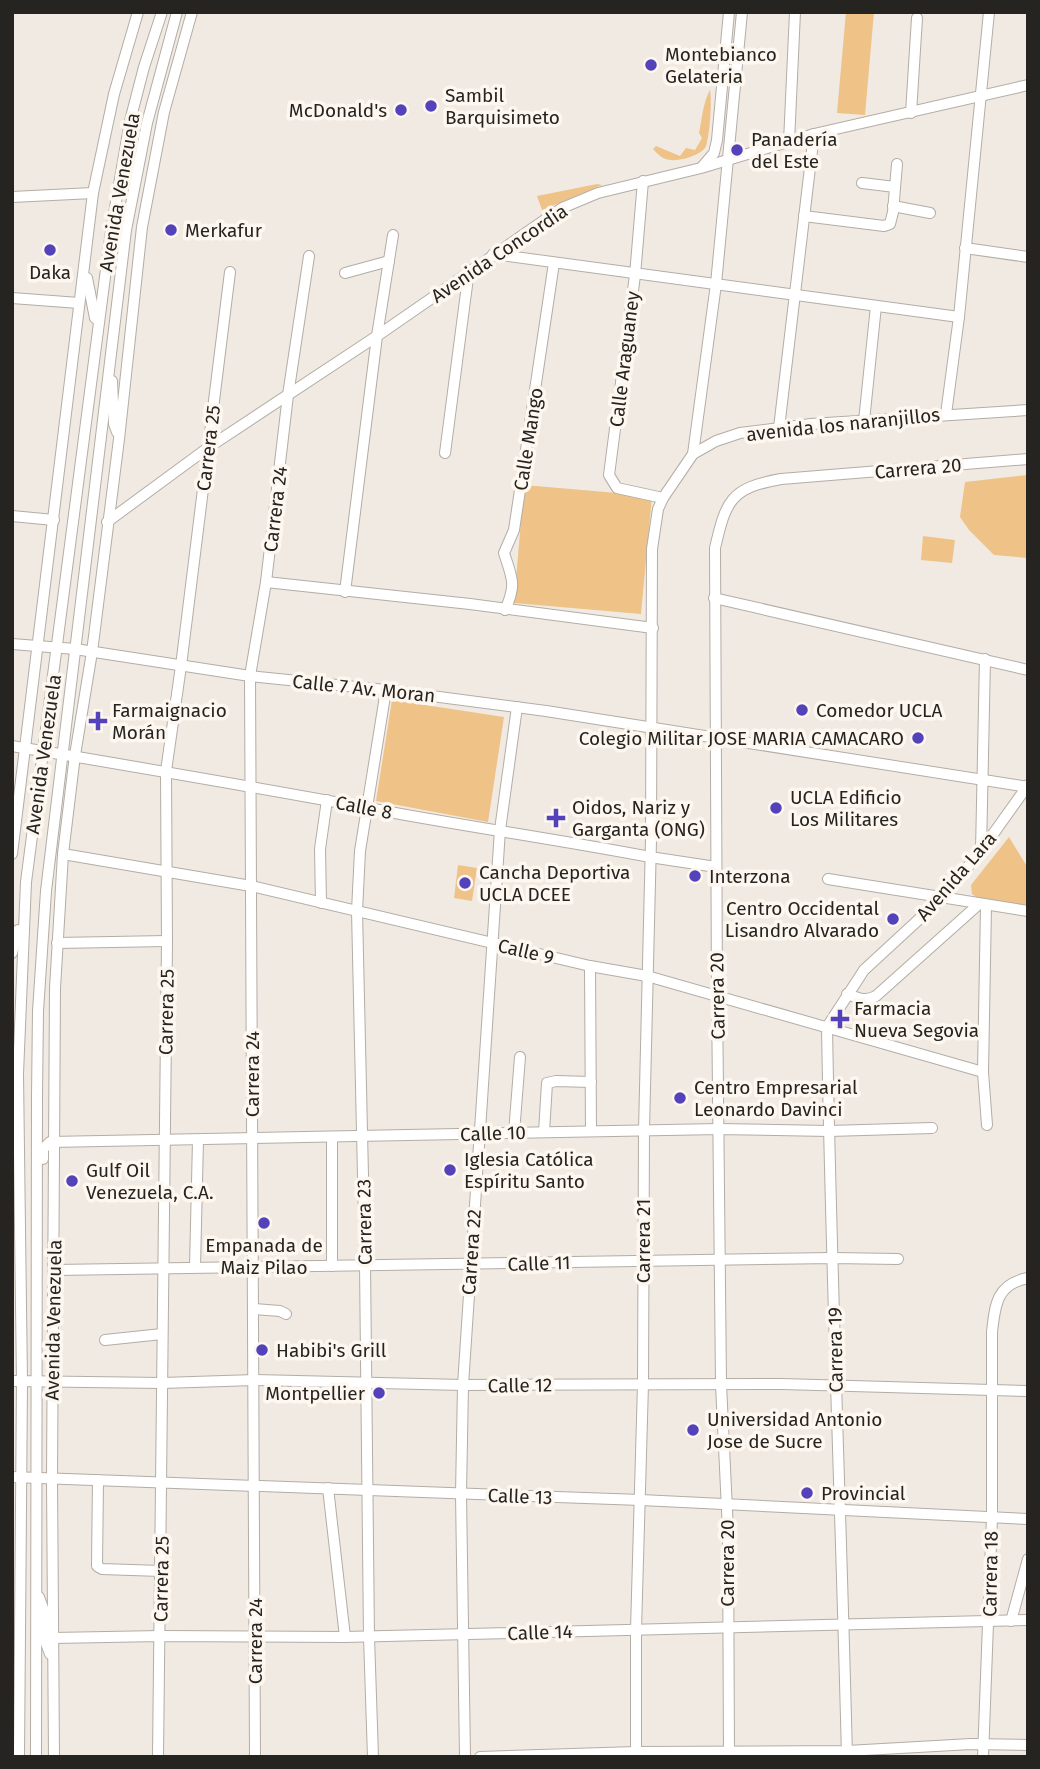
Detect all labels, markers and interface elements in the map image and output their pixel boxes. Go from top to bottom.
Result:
place label: Montebianco Gelateria [665,43,777,88]
marker: Montebianco Gelateria [643,57,659,73]
place label: Sambil Barquisimeto [445,84,560,129]
marker: Sambil Barquisimeto [423,98,439,114]
place label: McDonald's [289,99,387,122]
marker: McDonald's [393,102,409,118]
street label: Avenida Venezuela [94,111,145,273]
place label: Panadería del Este [751,128,838,173]
marker: Panadería del Este [729,142,745,158]
street label: Avenida Concordia [427,199,572,308]
place label: Merkafur [185,219,263,242]
marker: Merkafur [163,222,179,238]
marker: Daka [42,242,58,258]
place label: Daka [29,261,71,284]
street label: Calle Araguaney [605,289,644,428]
street label: Calle Mango [509,386,548,492]
street label: avenida los naranjillos [745,403,941,446]
street label: Carrera 25 [192,404,225,492]
street label: Carrera 20 [874,453,963,484]
street label: Carrera 24 [259,465,292,553]
street label: Calle 7 Av. Moran [291,670,437,707]
street label: Avenida Venezuela [21,673,66,835]
place label: Farmaignacio Morán [112,699,227,744]
place label: Comedor UCLA [816,699,943,722]
marker: Comedor UCLA [794,702,810,718]
marker: Farmaignacio Morán [90,713,106,729]
place label: Colegio Militar JOSE MARIA CAMACARO [579,727,904,750]
marker: Colegio Militar JOSE MARIA CAMACARO [910,730,926,746]
place label: UCLA Edificio Los Militares [790,786,902,831]
street label: Calle 8 [333,791,394,824]
place label: Oidos, Nariz y Garganta (ONG) [572,796,705,841]
marker: UCLA Edificio Los Militares [768,800,784,816]
marker: Oidos, Nariz y Garganta (ONG) [546,808,566,828]
street label: Avenida Lara [911,827,1001,926]
place label: Cancha Deportiva UCLA DCEE [479,861,630,906]
place label: Interzona [709,865,791,888]
marker: Interzona [687,868,703,884]
marker: Cancha Deportiva UCLA DCEE [457,875,473,891]
place label: Centro Occidental Lisandro Alvarado [725,897,879,942]
marker: Centro Occidental Lisandro Alvarado [885,911,901,927]
street label: Calle 9 [496,934,556,969]
street label: Carrera 20 [705,952,730,1040]
street label: Carrera 25 [154,969,179,1055]
place label: Farmacia Nueva Segovia [854,997,979,1042]
marker: Farmacia Nueva Segovia [832,1011,848,1027]
street label: Carrera 24 [241,1031,264,1117]
place label: Centro Empresarial Leonardo Davinci [694,1076,858,1121]
marker: Centro Empresarial Leonardo Davinci [672,1090,688,1106]
street label: Calle 10 [460,1121,526,1146]
place label: Iglesia Católica Espíritu Santo [464,1148,594,1193]
place label: Gulf Oil Venezuela, C.A. [86,1159,214,1204]
marker: Iglesia Católica Espíritu Santo [442,1162,458,1178]
marker: Gulf Oil Venezuela, C.A. [64,1173,80,1189]
street label: Carrera 23 [352,1179,377,1265]
street label: Carrera 21 [632,1199,655,1283]
street label: Carrera 22 [457,1208,486,1296]
marker: Empanada de Maiz Pilao [256,1215,272,1231]
place label: Empanada de Maiz Pilao [205,1234,323,1279]
street label: Avenida Venezuela [41,1239,66,1401]
street label: Calle 11 [507,1251,571,1276]
street label: Carrera 19 [823,1307,848,1393]
place label: Habibi's Grill [276,1339,387,1362]
marker: Habibi's Grill [254,1342,270,1358]
street label: Calle 12 [487,1373,553,1398]
place label: Montpellier [265,1382,366,1405]
marker: Montpellier [371,1385,387,1401]
place label: Universidad Antonio Jose de Sucre [707,1408,882,1453]
marker: Universidad Antonio Jose de Sucre [685,1422,701,1438]
place label: Provincial [821,1482,906,1505]
street label: Calle 13 [487,1484,553,1509]
marker: Provincial [799,1485,815,1501]
street label: Carrera 20 [716,1519,739,1607]
street label: Carrera 18 [978,1531,1003,1617]
street label: Carrera 25 [149,1536,174,1622]
street label: Carrera 24 [244,1598,267,1684]
street label: Calle 14 [507,1620,573,1645]

